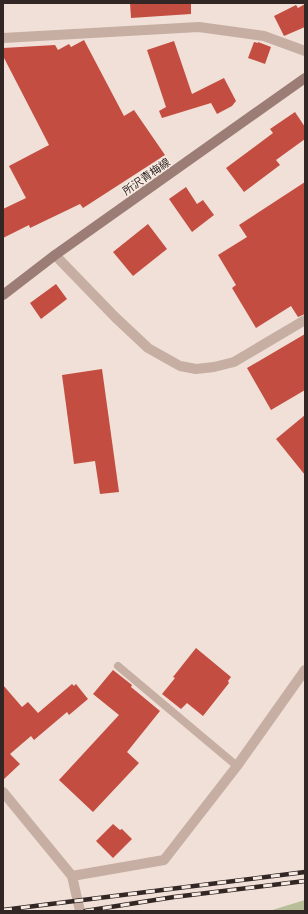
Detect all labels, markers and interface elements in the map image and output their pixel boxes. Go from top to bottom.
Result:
street label: 所沢青梅線 [119,154,173,198]

